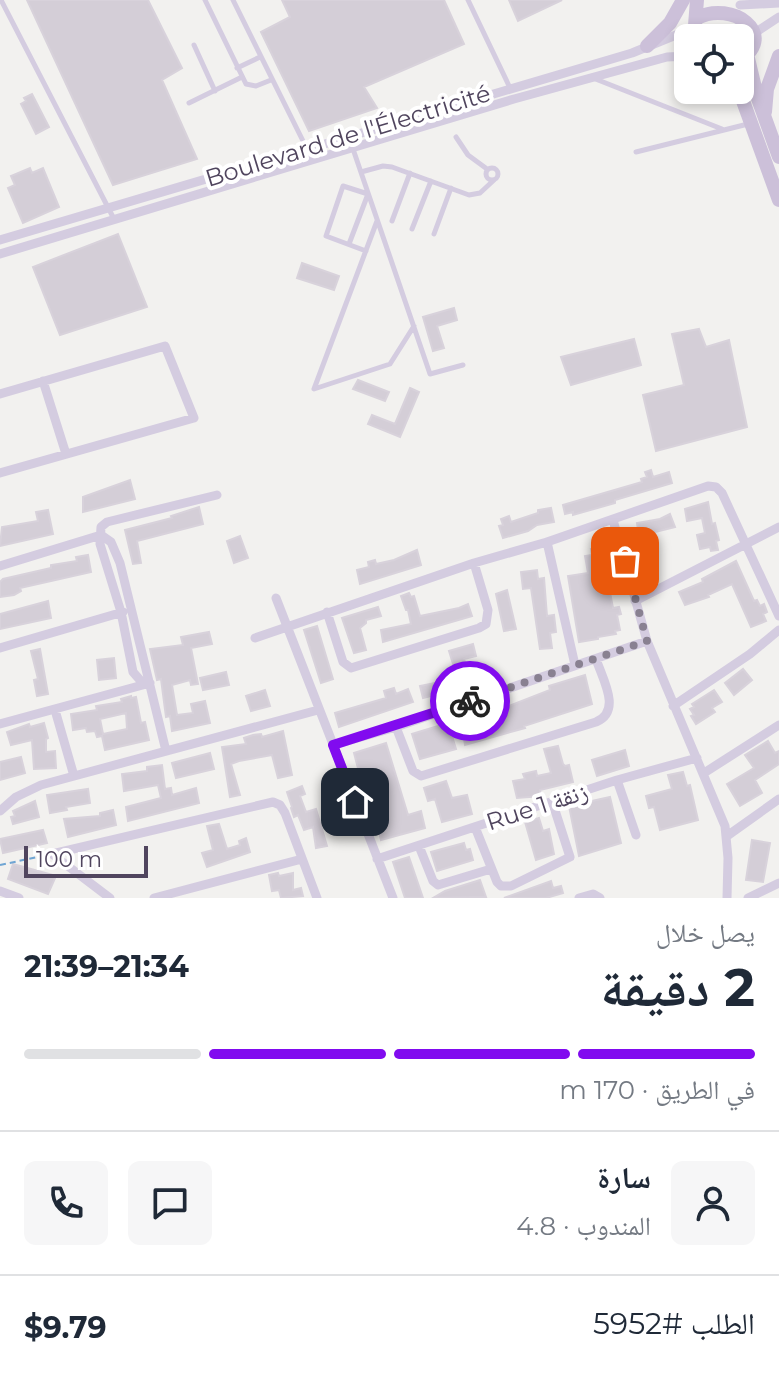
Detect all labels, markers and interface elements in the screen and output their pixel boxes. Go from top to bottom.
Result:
map controls [674,24,754,104]
button: locate [674,24,754,104]
street label: Boulevard de l'Électricité [202,78,494,193]
pin [591,527,659,595]
icon: bag [603,539,647,583]
courier [430,661,510,741]
icon: bike [448,679,492,723]
pin [321,768,389,836]
street label: Rue 1 زنقة [482,776,591,837]
icon: home [333,780,377,824]
scale bar [24,842,148,878]
text: 100 m [36,846,102,873]
text: يصل خلال [656,917,755,949]
text: 21:34–21:39 [24,948,189,985]
text: 2 دقيقة [600,956,755,1019]
text: في الطريق · 170 m [559,1074,755,1106]
text: سارة [597,1159,651,1196]
button: phone [24,1161,108,1245]
button: chat [128,1161,212,1245]
button: person [671,1161,755,1245]
text: المندوب · 4.8 [516,1210,651,1242]
text: الطلب #5952 [593,1305,755,1342]
text: $9.79 [24,1309,107,1346]

